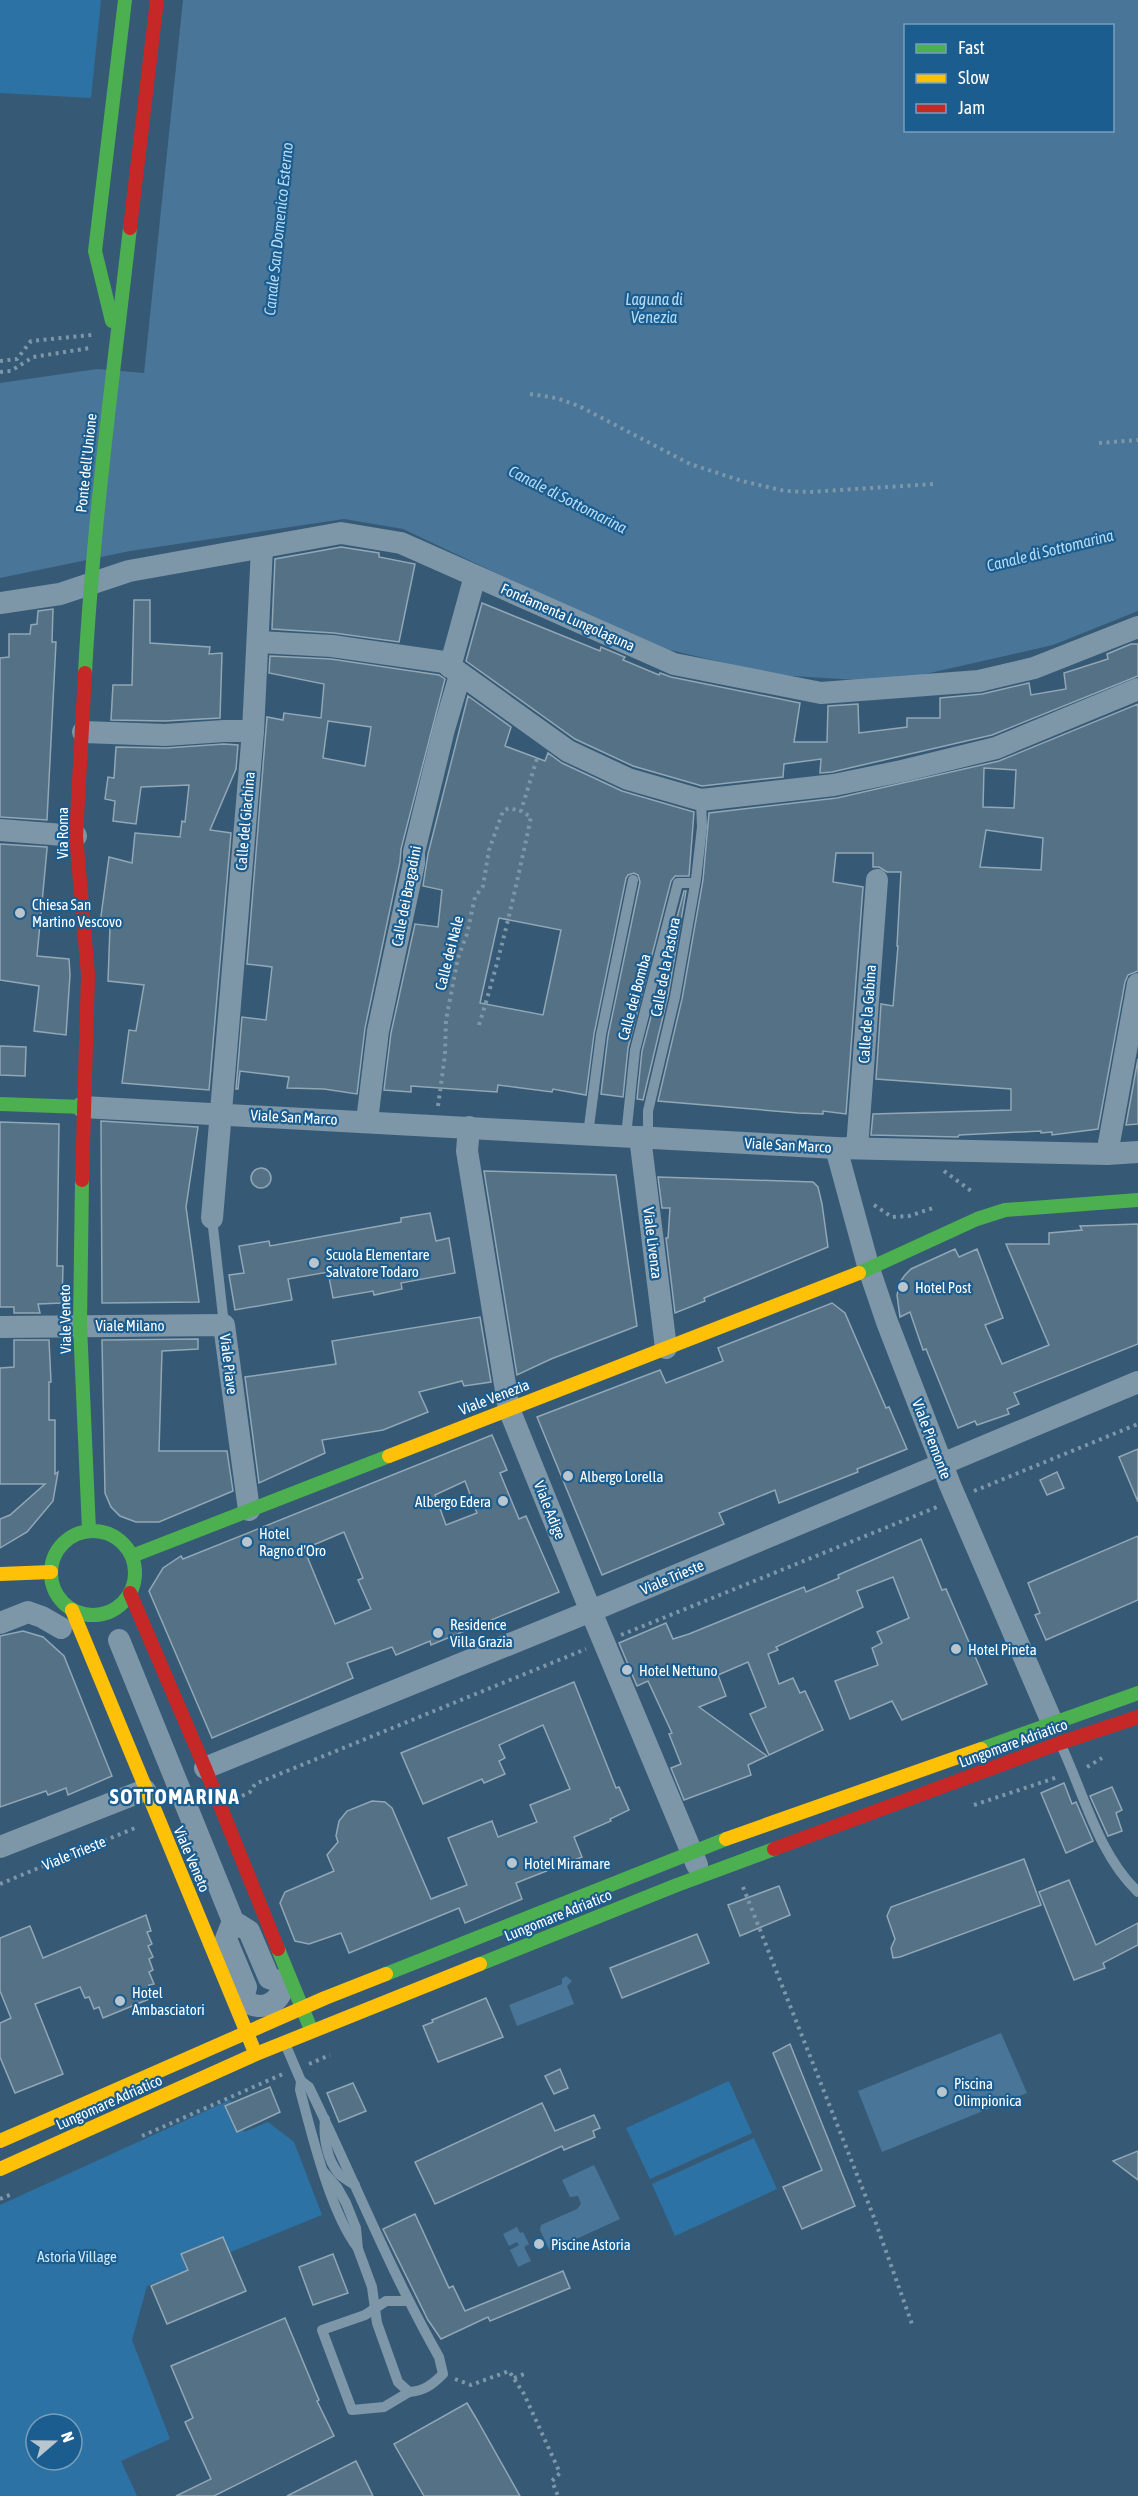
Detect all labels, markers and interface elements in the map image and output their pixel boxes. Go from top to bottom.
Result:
legend [904,24,1114,132]
text: Fast [958,37,985,58]
text: Slow [958,67,989,88]
text: Jam [958,97,985,118]
water label: Canale San Domenico Esterno [260,142,296,316]
water label: Laguna di Venezia [625,290,683,326]
street label: Ponte dell'Unione [72,412,100,513]
water label: Canale di Sottomarina [506,461,631,537]
water label: Canale di Sottomarina [985,525,1116,574]
street label: Fondamenta Lungolaguna [498,580,638,654]
street label: Calle del Giachina [232,771,258,871]
street label: Via Roma [54,807,71,859]
street label: Calle dei Bragadini [388,844,424,948]
place label: Chiesa San Martino Vescovo [32,896,122,930]
marker: Chiesa San Martino Vescovo [13,906,27,920]
street label: Calle dei Nale [432,914,467,992]
street label: Calle de la Pastora [647,916,683,1018]
street label: Calle dei Bomba [614,952,654,1042]
street label: Calle de la Gabina [855,964,879,1064]
street label: Viale San Marco [250,1106,338,1128]
street label: Viale San Marco [744,1134,832,1156]
street label: Viale Livenza [640,1206,666,1280]
place label: Scuola Elementare Salvatore Todaro [326,1246,430,1280]
marker: Scuola Elementare Salvatore Todaro [307,1256,321,1270]
place label: Hotel Post [915,1279,972,1296]
marker: Hotel Post [896,1280,910,1294]
street label: Viale Veneto [56,1284,74,1354]
street label: Viale Milano [95,1317,165,1334]
street label: Viale Piave [217,1333,241,1395]
street label: Viale Venezia [456,1376,532,1418]
street label: Viale Piemonte [909,1397,955,1481]
place label: Albergo Lorella [580,1468,664,1485]
marker: Albergo Lorella [561,1469,575,1483]
street label: Viale Adige [531,1478,569,1542]
place label: Albergo Edera [415,1493,491,1510]
marker: Albergo Edera [496,1494,510,1508]
place label: Hotel Ragno d'Oro [259,1525,326,1559]
marker: Hotel Ragno d'Oro [240,1535,254,1549]
street label: Viale Trieste [638,1556,706,1598]
place label: Residence Villa Grazia [450,1616,513,1650]
marker: Residence Villa Grazia [431,1626,445,1640]
place label: Hotel Pineta [968,1641,1037,1658]
marker: Hotel Pineta [949,1642,963,1656]
place label: Hotel Nettuno [639,1662,718,1679]
marker: Hotel Nettuno [620,1663,634,1677]
street label: Lungomare Adriatico [956,1715,1070,1771]
district label: SOTTOMARINA [110,1784,240,1808]
street label: Viale Veneto [171,1824,213,1894]
street label: Viale Trieste [40,1832,108,1873]
place label: Hotel Miramare [524,1855,611,1872]
marker: Hotel Miramare [505,1856,519,1870]
street label: Lungomare Adriatico [502,1886,614,1944]
place label: Hotel Ambasciatori [132,1984,205,2018]
marker: Hotel Ambasciatori [113,1994,127,2008]
street label: Lungomare Adriatico [53,2071,165,2133]
place label: Piscina Olimpionica [954,2075,1022,2109]
marker: Piscina Olimpionica [935,2085,949,2099]
place label: Piscine Astoria [551,2236,631,2253]
marker: Piscine Astoria [532,2237,546,2251]
park label: Astoria Village [37,2248,117,2265]
north arrow [24,2412,84,2472]
text: N [58,2429,78,2444]

